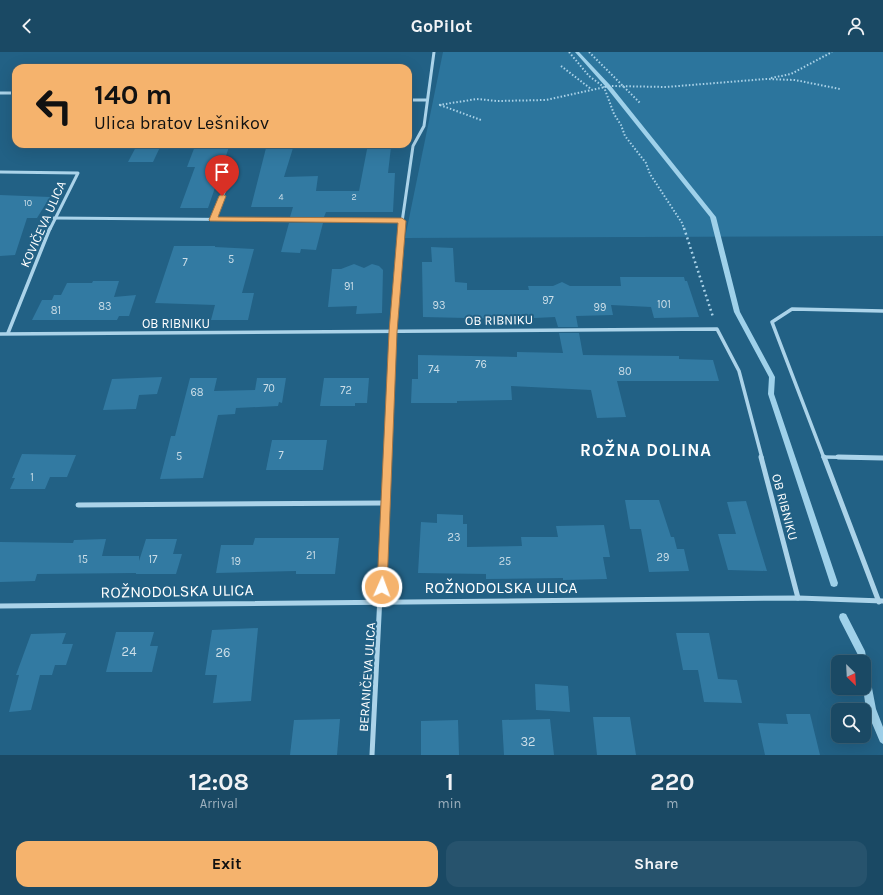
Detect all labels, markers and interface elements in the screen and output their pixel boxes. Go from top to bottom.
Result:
icon: back [16,15,38,37]
text: GoPilot [411,15,472,37]
icon: person [845,15,867,37]
text: 140 m [94,78,172,111]
icon: left [28,80,80,132]
text: Ulica bratov Lešnikov [94,112,269,134]
pin [205,155,239,196]
icon: arrive [211,161,233,183]
street label: KOVIČEVA ULICA [16,177,69,270]
house number: 4 [278,192,284,202]
house number: 2 [351,192,357,202]
house number: 10 [24,198,32,208]
house number: 5 [228,253,234,266]
house number: 7 [182,256,188,269]
house number: 91 [344,280,354,293]
house number: 97 [542,294,554,307]
house number: 101 [657,298,671,311]
house number: 93 [433,299,445,312]
house number: 83 [98,300,112,313]
house number: 99 [594,301,606,314]
house number: 81 [51,304,61,317]
street label: OB RIBNIKU [465,312,533,328]
street label: OB RIBNIKU [142,316,210,331]
house number: 76 [475,358,487,371]
house number: 74 [428,363,440,376]
house number: 80 [618,365,632,378]
house number: 70 [263,382,275,395]
house number: 72 [340,384,352,397]
house number: 68 [190,386,204,399]
district label: ROŽNA DOLINA [580,439,712,460]
house number: 7 [278,449,284,462]
house number: 5 [176,450,182,463]
house number: 1 [30,471,34,484]
street label: OB RIBNIKU [769,472,801,542]
house number: 23 [448,531,460,544]
house number: 21 [306,549,316,562]
house number: 29 [657,551,669,564]
house number: 15 [78,553,88,566]
house number: 17 [149,553,157,566]
house number: 19 [231,555,241,568]
house number: 25 [499,555,511,568]
position arrow [361,566,403,608]
street label: ROŽNODOLSKA ULICA [424,578,578,597]
street label: ROŽNODOLSKA ULICA [100,580,254,602]
street label: BERANIČEVA ULICA [355,621,378,732]
house number: 24 [122,644,136,659]
house number: 26 [216,645,230,660]
north arrow [831,655,871,695]
map controls [831,655,871,743]
button: search [831,703,871,743]
house number: 32 [520,734,536,749]
text: 12:08 [189,768,249,796]
text: 1 [445,768,454,796]
text: 220 [650,768,694,796]
text: Arrival [200,796,238,811]
text: min [438,796,461,811]
text: m [666,796,678,811]
button: Exit [16,841,438,887]
button: Share [446,841,867,887]

